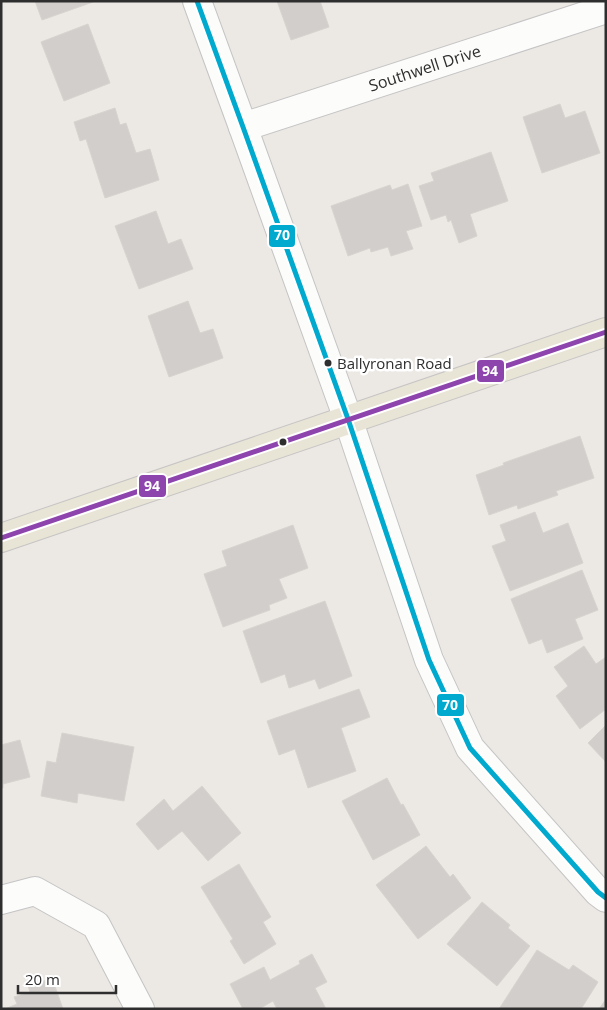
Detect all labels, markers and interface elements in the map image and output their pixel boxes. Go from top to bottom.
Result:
street label: Southwell Drive [366,39,483,96]
line badge: 70 [268,224,296,248]
text: 70 [274,225,290,244]
place label: Ballyronan Road [337,353,452,373]
marker: Ballyronan Road [323,358,333,368]
line badge: 94 [476,359,505,383]
text: 94 [482,361,498,380]
unlabelled marker [278,437,288,447]
line badge: 94 [138,474,167,498]
text: 94 [144,476,160,495]
line badge: 70 [436,693,465,717]
text: 70 [442,695,458,714]
scale bar [18,962,115,994]
text: 20 m [25,969,60,989]

